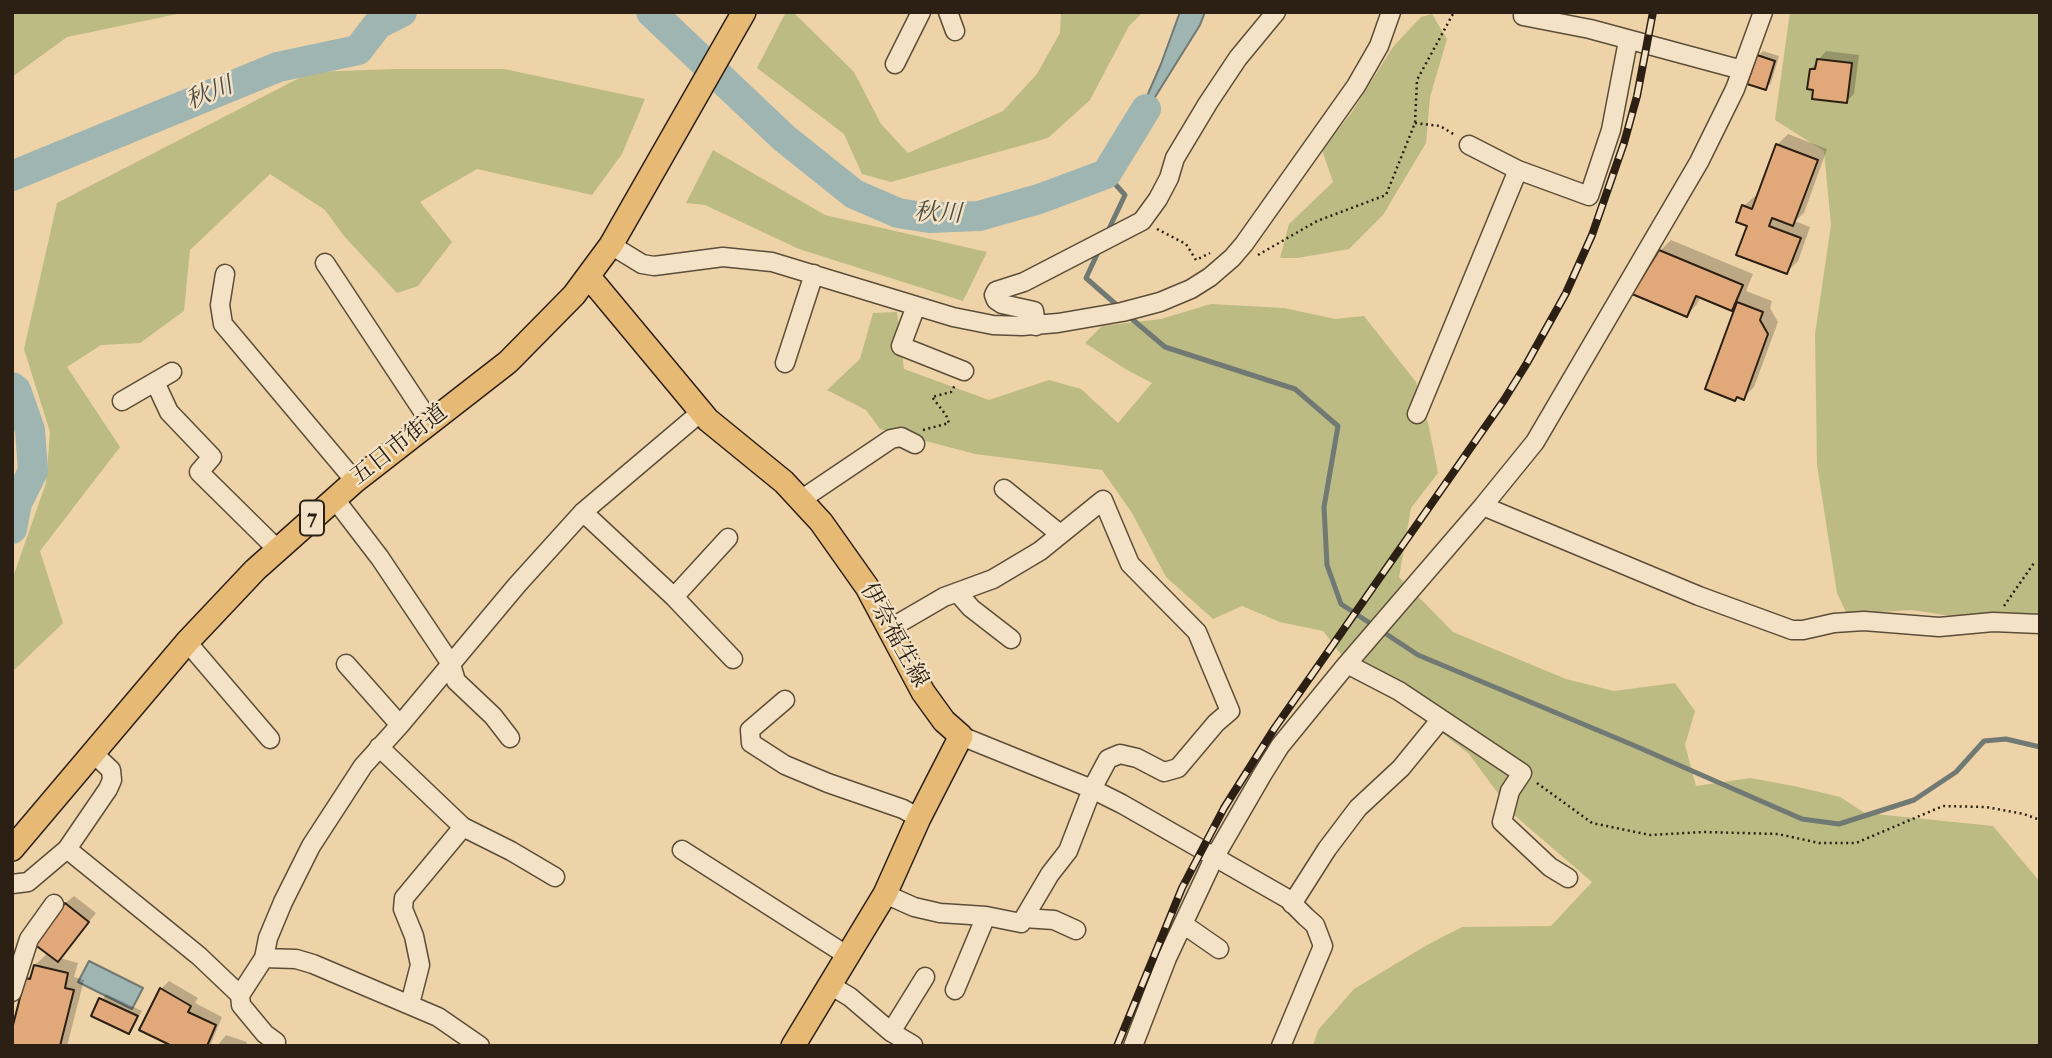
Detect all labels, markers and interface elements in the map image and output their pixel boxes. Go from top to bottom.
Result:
water label: 秋川 [182,73,238,117]
water label: 秋川 [914,200,962,230]
street label: 五日市街道 [346,400,454,492]
road number: 7 [300,500,324,536]
street label: 伊奈福生線 [853,579,933,693]

